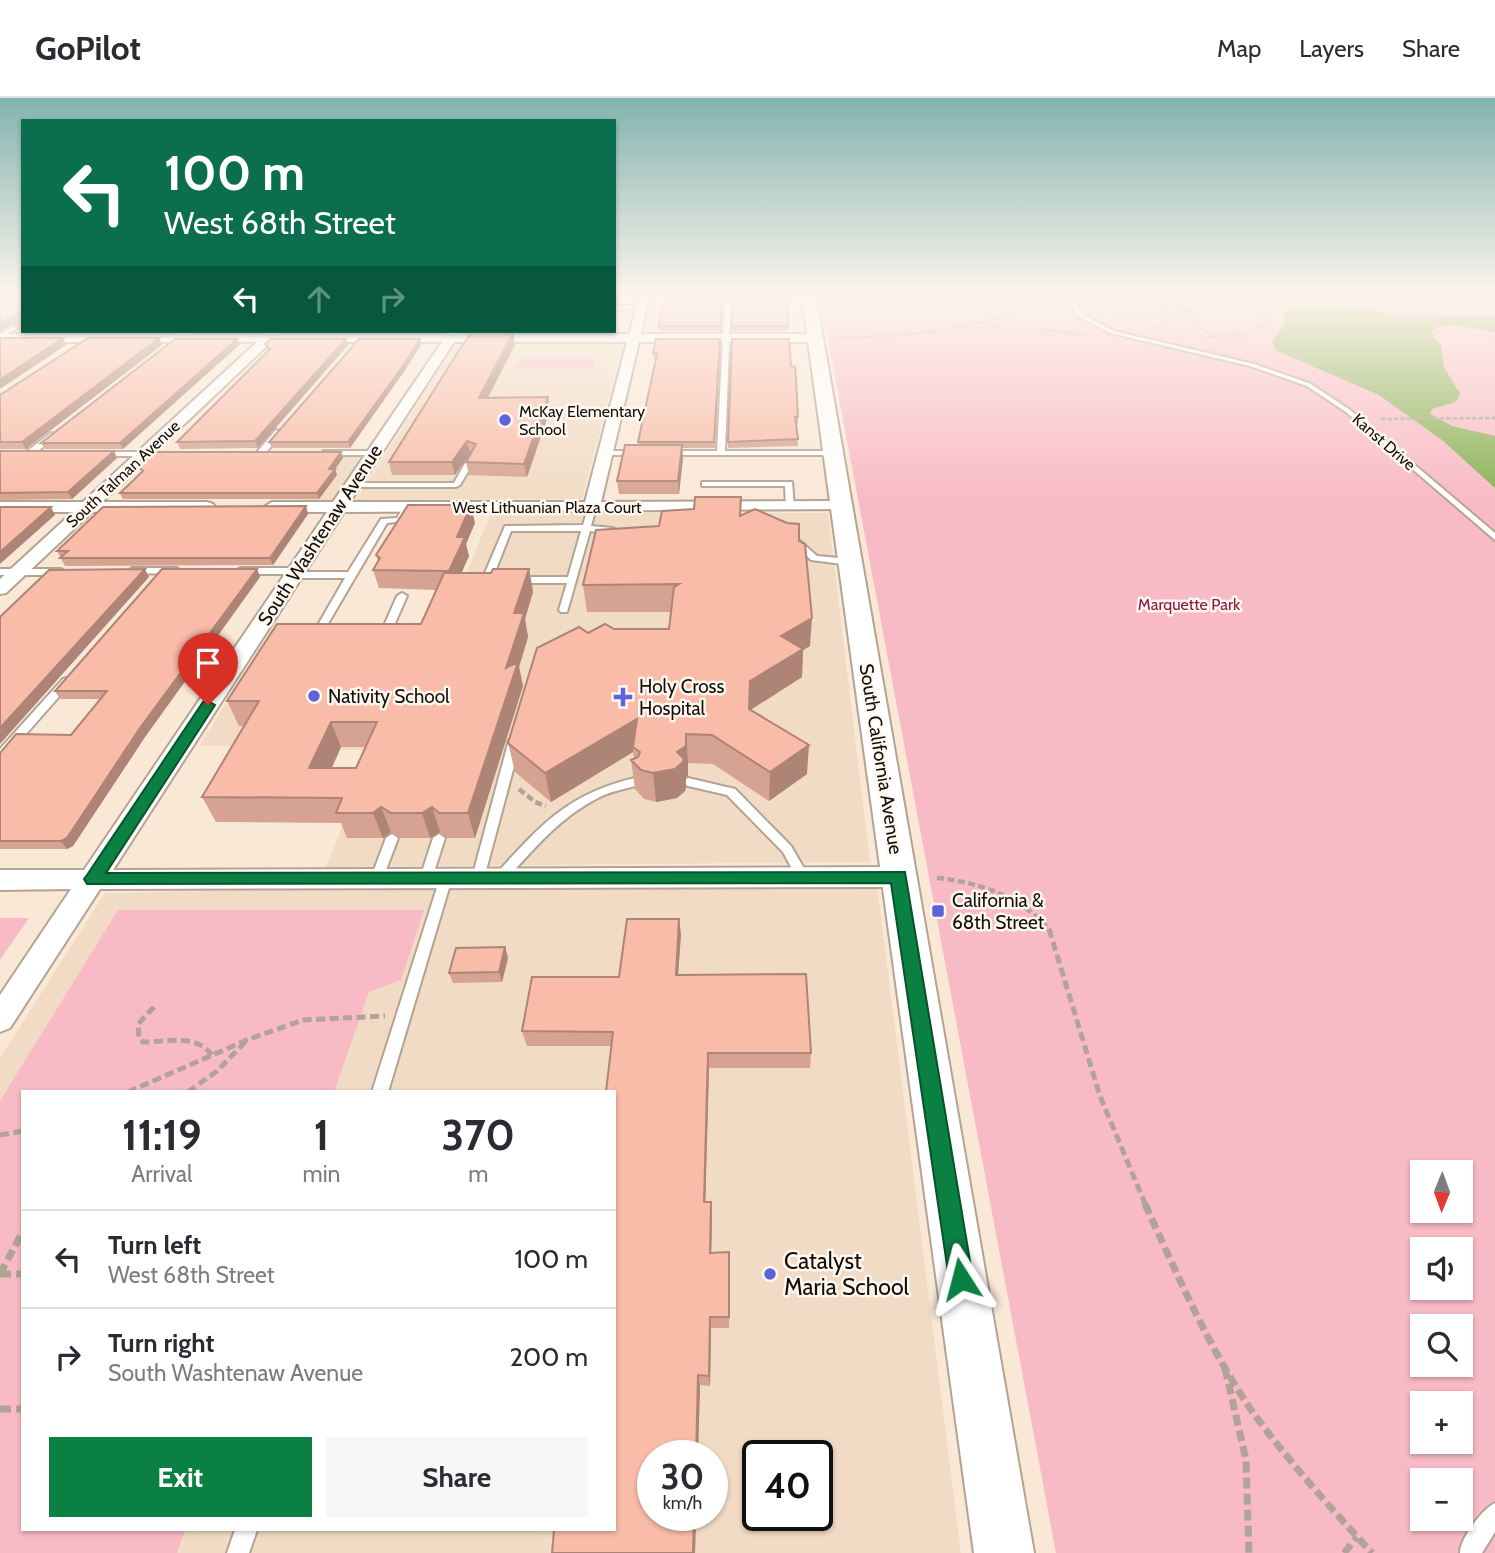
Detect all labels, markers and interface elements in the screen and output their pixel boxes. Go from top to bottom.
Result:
text: GoPilot [35,28,141,68]
text: Map [1217,34,1261,63]
text: Layers [1299,34,1364,63]
text: Share [1402,34,1460,63]
text: 100 m [164,143,305,202]
icon: left [49,147,140,238]
text: West 68th Street [164,203,396,242]
icon: left [227,280,265,318]
icon: ahead [300,280,338,318]
icon: right [373,280,411,318]
place label: McKay Elementary School [519,402,645,439]
street label: Kanst Drive [1349,410,1419,474]
marker: McKay Elementary School [497,412,513,428]
street label: South Talman Avenue [62,417,184,531]
street label: South Washtenaw Avenue [253,440,387,630]
street label: West Lithuanian Plaza Court [452,498,642,517]
park label: Marquette Park [1138,595,1241,614]
pin [178,633,238,705]
icon: arrive [189,644,227,682]
street label: South California Avenue [855,662,907,856]
place label: Holy Cross Hospital [639,675,724,720]
place label: Nativity School [328,685,450,708]
marker: Holy Cross Hospital [613,687,633,707]
marker: Nativity School [306,688,322,704]
place label: California & 68th Street [952,889,1045,934]
marker: California & 68th Street [930,903,946,919]
text: 11:19 [122,1109,202,1161]
text: 1 [314,1109,329,1161]
text: 370 [442,1109,515,1161]
text: Arrival [131,1160,192,1188]
text: min [303,1160,340,1188]
text: m [468,1160,488,1188]
north arrow [1410,1160,1474,1223]
map controls [1410,1160,1473,1531]
text: Turn left [108,1229,201,1261]
button: sound [1410,1237,1473,1300]
icon: left [49,1240,87,1278]
position arrow [924,1242,998,1316]
text: 100 m [515,1243,588,1275]
place label: Catalyst Maria School [784,1247,910,1301]
text: West 68th Street [108,1261,275,1289]
marker: Catalyst Maria School [762,1266,778,1282]
button: search [1410,1314,1473,1377]
text: Turn right [108,1327,214,1359]
icon: right [49,1338,87,1376]
text: 200 m [509,1341,588,1373]
text: South Washtenaw Avenue [108,1359,363,1387]
button: + [1410,1391,1473,1454]
button: Exit [49,1437,312,1517]
button: Share [326,1437,588,1517]
speed limit sign: 40 [742,1440,833,1531]
text: 30 [661,1455,704,1498]
button: − [1410,1468,1473,1531]
text: km/h [663,1492,702,1514]

